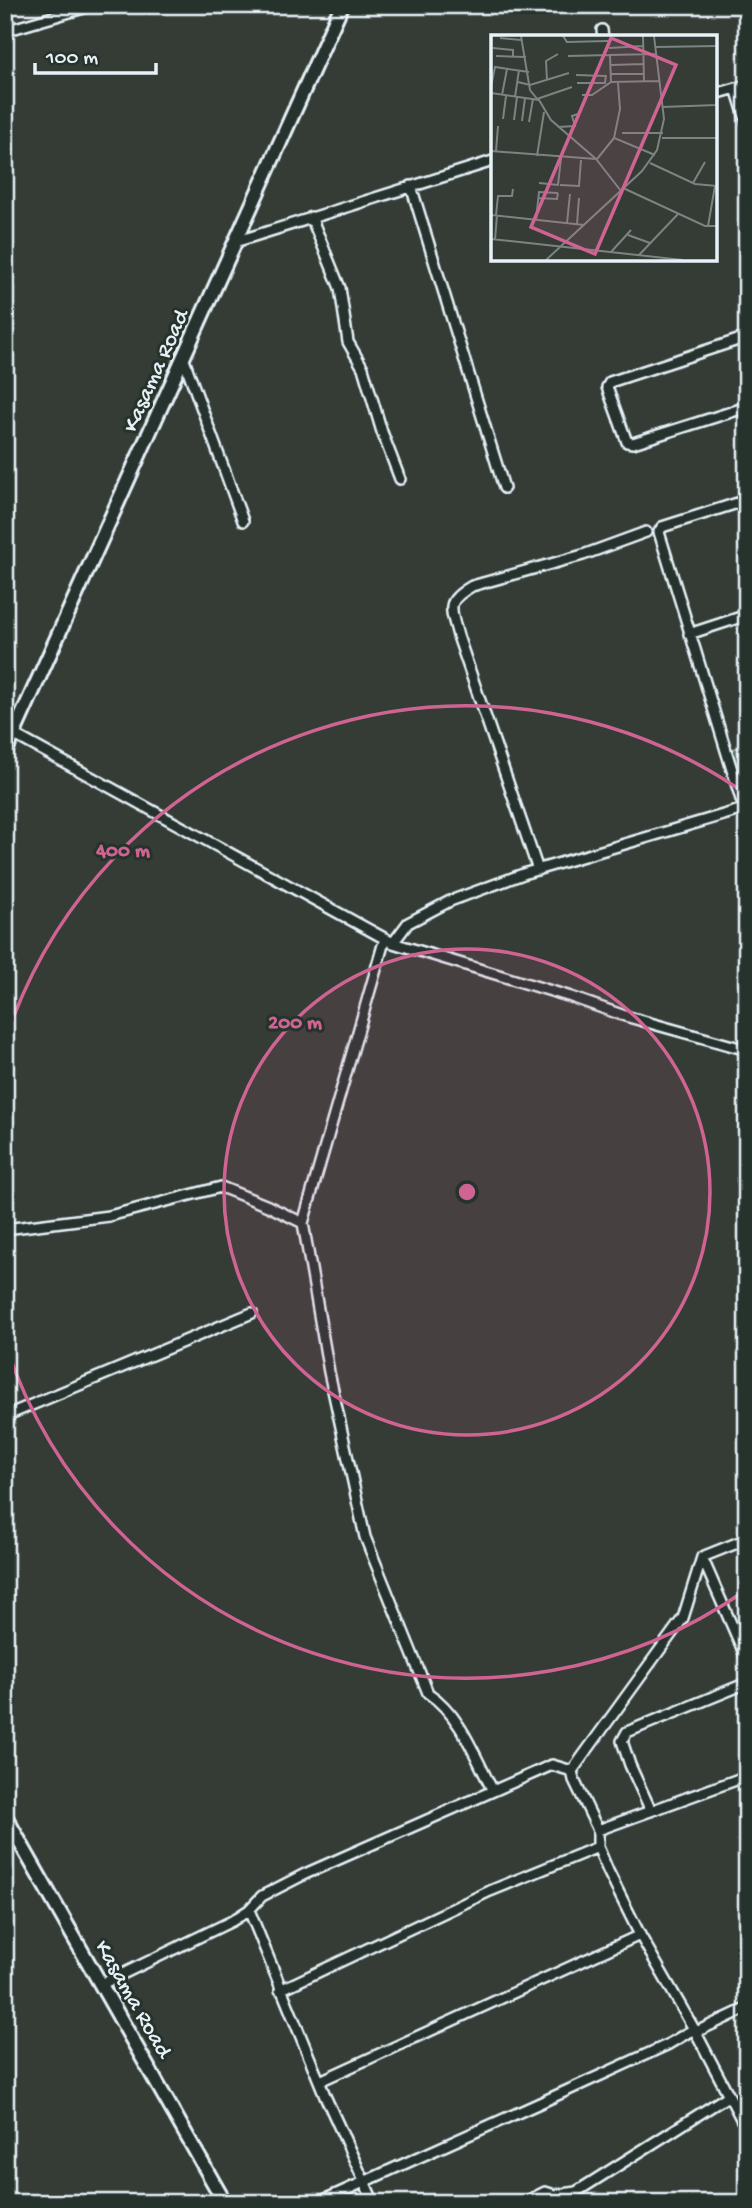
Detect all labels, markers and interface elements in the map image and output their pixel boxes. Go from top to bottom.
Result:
scale bar [35,32,156,76]
inset map [491,35,717,261]
text: 100 m [45,47,98,72]
street label: Kasama Road [118,304,197,437]
text: 400 m [95,840,150,865]
text: 200 m [268,1012,322,1037]
centre of rings [455,1180,479,1204]
street label: Kasama Road [87,1936,177,2065]

